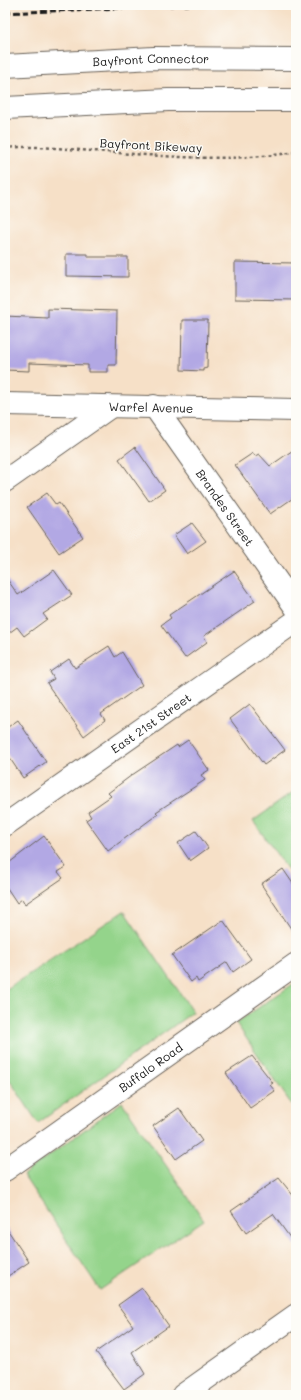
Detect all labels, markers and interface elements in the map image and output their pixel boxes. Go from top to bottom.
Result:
street label: Bayfront Connector [92,50,209,69]
street label: Bayfront Bikeway [99,134,203,156]
street label: Warfel Avenue [109,398,193,416]
street label: Brandes Street [193,466,258,549]
street label: East 21st Street [107,689,194,757]
street label: Buffalo Road [115,1039,186,1095]

